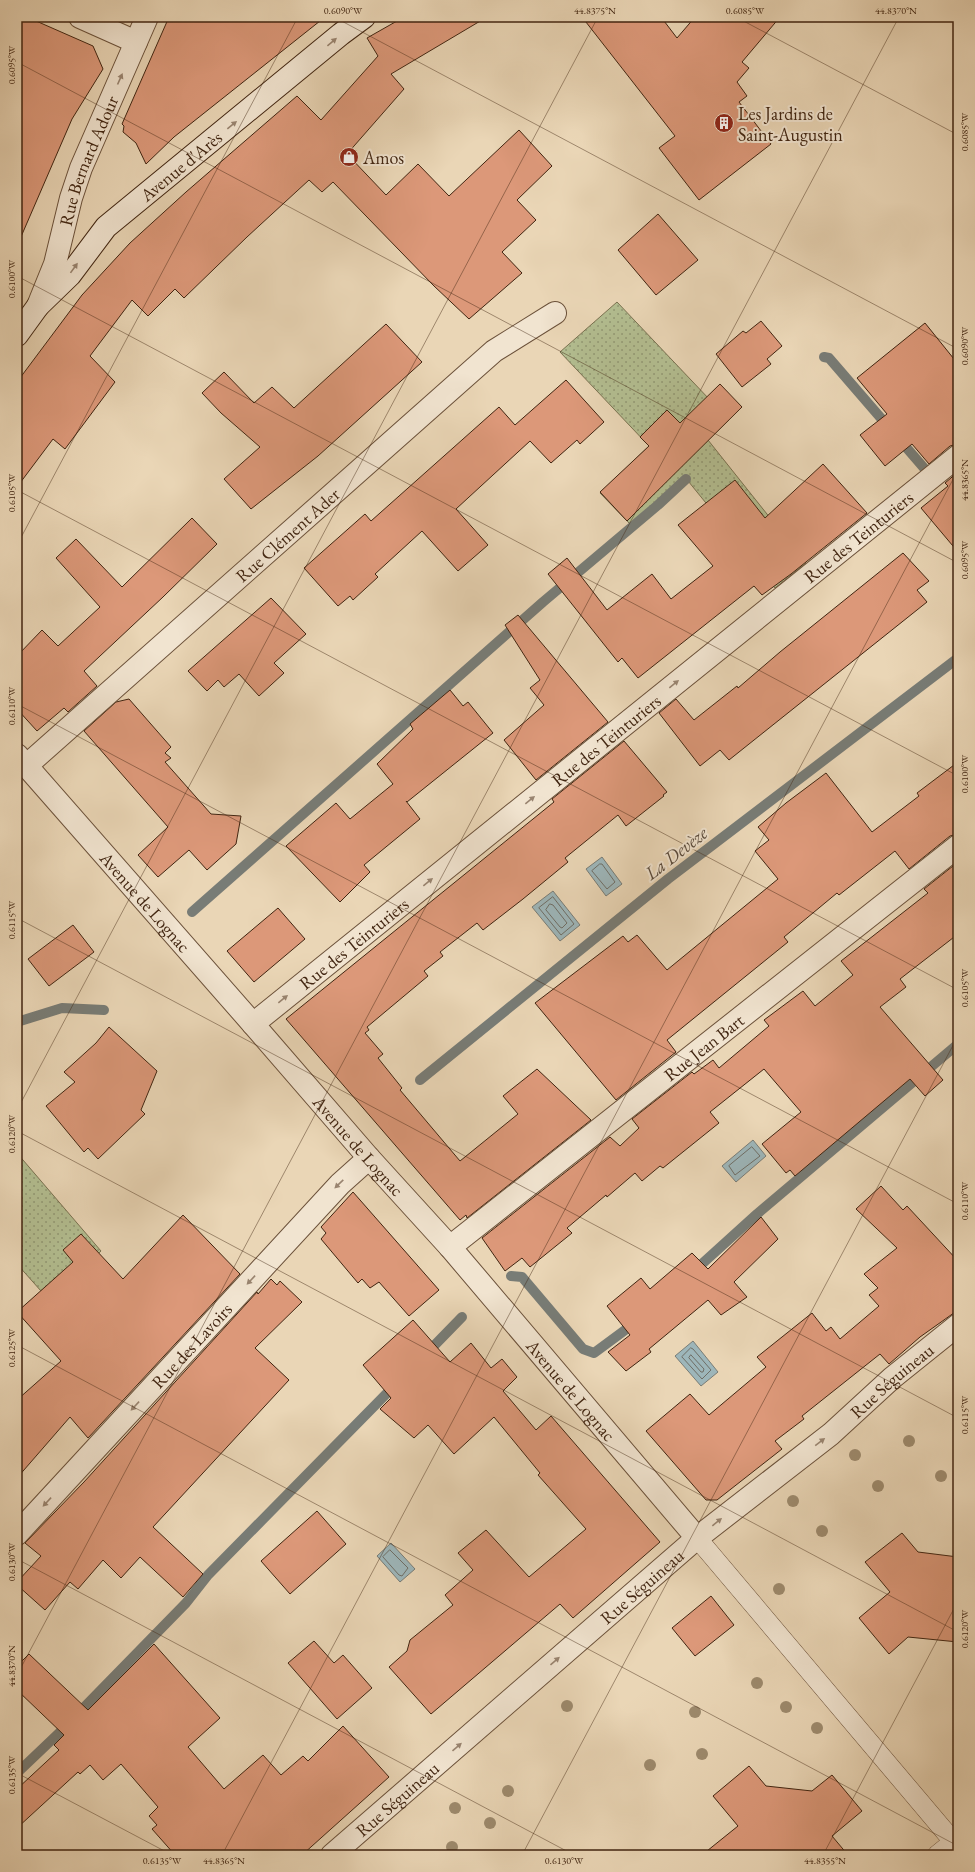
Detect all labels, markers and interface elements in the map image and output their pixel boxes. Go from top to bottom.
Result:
text: 0.6090°W [324,4,363,17]
text: 44.8375°N [574,4,616,17]
text: 0.6085°W [726,4,765,17]
text: 44.8370°N [875,4,917,17]
one-way arrow [326,37,337,46]
text: 0.6095°W [5,45,18,84]
one-way arrow [117,73,123,85]
street label: Rue Bernard Adour [53,92,123,228]
place label: Les Jardins de Saint-Augustin [738,102,843,146]
building icon: Les Jardins de Saint-Augustin [713,112,735,134]
text: 0.6085°W [958,112,971,151]
one-way arrow [227,121,238,130]
street label: Avenue d'Arès [134,125,227,207]
shop icon: Amos [338,146,360,168]
place label: Amos [362,146,404,169]
text: 0.6100°W [5,259,18,298]
one-way arrow [70,263,79,274]
text: 0.6090°W [958,326,971,365]
text: 44.8365°N [958,459,971,501]
text: 0.6105°W [5,473,18,512]
street label: Rue Clément Ader [230,482,344,587]
street label: Rue des Teinturiers [799,485,918,588]
text: 0.6095°W [958,540,971,579]
one-way arrow [669,680,680,688]
text: 0.6110°W [5,686,18,725]
street label: Rue des Teinturiers [546,689,665,791]
text: 0.6100°W [958,754,971,793]
one-way arrow [524,796,535,805]
water label: La Devèze [639,820,713,886]
street label: Avenue de Lognac [95,846,196,957]
one-way arrow [423,878,434,886]
street label: Rue des Teinturiers [294,892,413,994]
text: 0.6115°W [5,900,18,939]
text: 0.6105°W [958,968,971,1007]
one-way arrow [278,994,289,1003]
street label: Rue Jean Bart [659,1008,749,1086]
street label: Avenue de Lognac [308,1090,409,1201]
text: 0.6120°W [5,1114,18,1153]
one-way arrow [334,1179,344,1189]
text: 0.6110°W [958,1181,971,1220]
one-way arrow [247,1275,256,1284]
street label: Rue des Lavoirs [146,1297,237,1393]
text: 0.6125°W [5,1328,18,1367]
street label: Avenue de Lognac [521,1334,621,1446]
street label: Rue Séguineau [845,1338,938,1423]
text: 0.6115°W [958,1395,971,1434]
one-way arrow [130,1401,139,1411]
one-way arrow [815,1439,825,1447]
one-way arrow [42,1497,51,1507]
one-way arrow [711,1517,722,1526]
text: 0.6130°W [5,1542,18,1581]
street label: Rue Séguineau [595,1543,689,1629]
text: 0.6120°W [958,1609,971,1648]
text: 44.8370°N [5,1645,18,1687]
one-way arrow [550,1657,560,1666]
one-way arrow [452,1742,462,1751]
text: 0.6135°W [5,1755,18,1794]
street label: Rue Séguineau [350,1756,444,1841]
text: 0.6135°W [143,1854,182,1867]
text: 44.8365°N [203,1854,245,1867]
text: 0.6130°W [545,1854,584,1867]
text: 44.8355°N [804,1854,846,1867]

